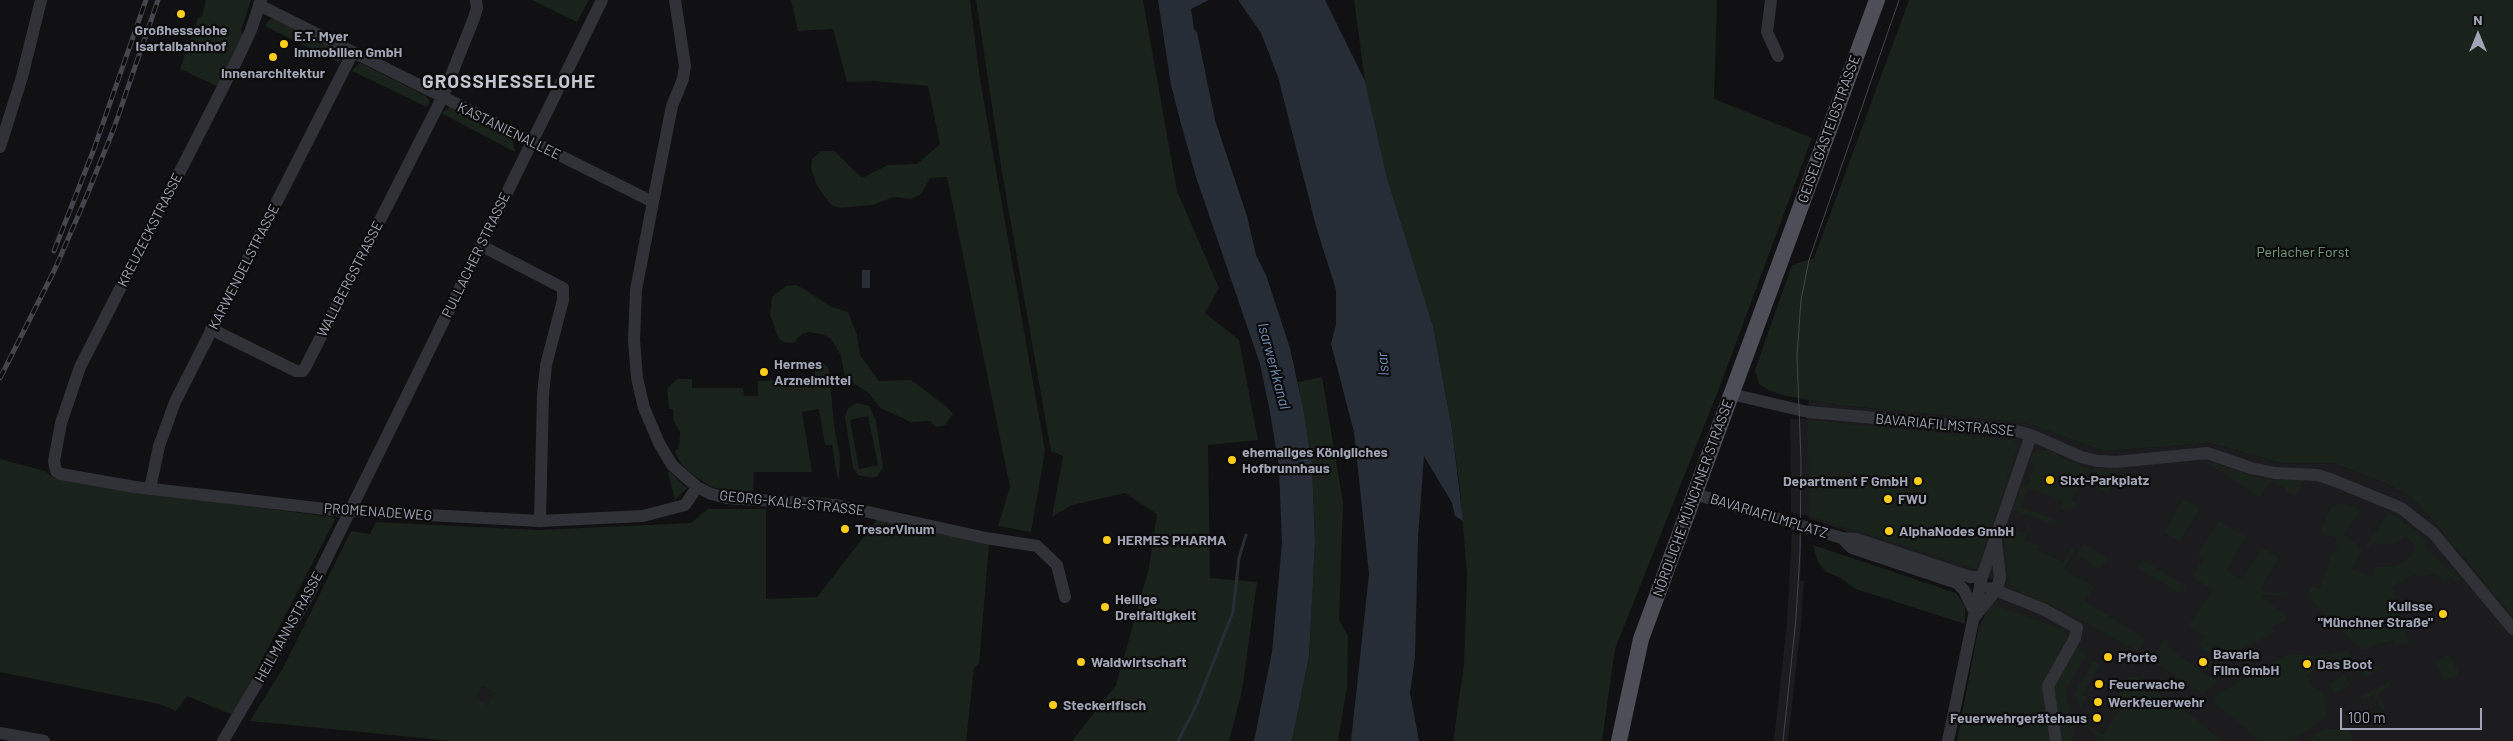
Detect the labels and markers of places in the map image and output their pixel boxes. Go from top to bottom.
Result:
marker: Großhesselohe Isartalbahnhof [175,8,187,20]
place label: Großhesselohe Isartalbahnhof [135,22,227,54]
place label: E.T. Myer Immobilien GmbH [294,28,402,60]
marker: E.T. Myer Immobilien GmbH [278,38,290,50]
marker: Innenarchitektur [267,51,279,63]
place label: Innenarchitektur [221,65,325,81]
place label: Hermes Arzneimittel [774,356,851,388]
marker: Hermes Arzneimittel [758,366,770,378]
place label: ehemaliges Königliches Hofbrunnhaus [1242,444,1388,477]
marker: ehemaliges Königliches Hofbrunnhaus [1226,454,1238,466]
place label: Sixt-Parkplatz [2060,472,2149,488]
place label: Department F GmbH [1783,473,1908,489]
marker: Sixt-Parkplatz [2044,474,2056,486]
marker: Department F GmbH [1912,475,1924,487]
place label: FWU [1898,491,1927,507]
marker: FWU [1882,493,1894,505]
place label: TresorVinum [855,521,935,537]
marker: TresorVinum [839,523,851,535]
place label: AlphaNodes GmbH [1899,523,2014,539]
marker: AlphaNodes GmbH [1883,525,1895,537]
place label: HERMES PHARMA [1117,532,1226,548]
marker: HERMES PHARMA [1101,534,1113,546]
place label: Heilige Dreifaltigkeit [1115,591,1196,624]
place label: Kulisse "Münchner Straße" [2318,598,2433,630]
marker: Heilige Dreifaltigkeit [1099,601,1111,613]
marker: Kulisse "Münchner Straße" [2437,608,2449,620]
place label: Bavaria Film GmbH [2213,646,2279,679]
place label: Pforte [2118,649,2157,665]
marker: Pforte [2102,651,2114,663]
place label: Waldwirtschaft [1091,654,1187,670]
marker: Waldwirtschaft [1075,656,1087,668]
marker: Bavaria Film GmbH [2197,656,2209,668]
place label: Das Boot [2317,656,2372,672]
marker: Das Boot [2301,658,2313,670]
place label: Feuerwache [2109,676,2185,692]
marker: Feuerwache [2093,678,2105,690]
place label: Werkfeuerwehr [2108,694,2204,710]
marker: Werkfeuerwehr [2092,696,2104,708]
place label: Steckerlfisch [1063,697,1146,713]
marker: Steckerlfisch [1047,699,1059,711]
place label: Feuerwehrgerätehaus [1950,710,2087,726]
marker: Feuerwehrgerätehaus [2091,712,2103,724]

